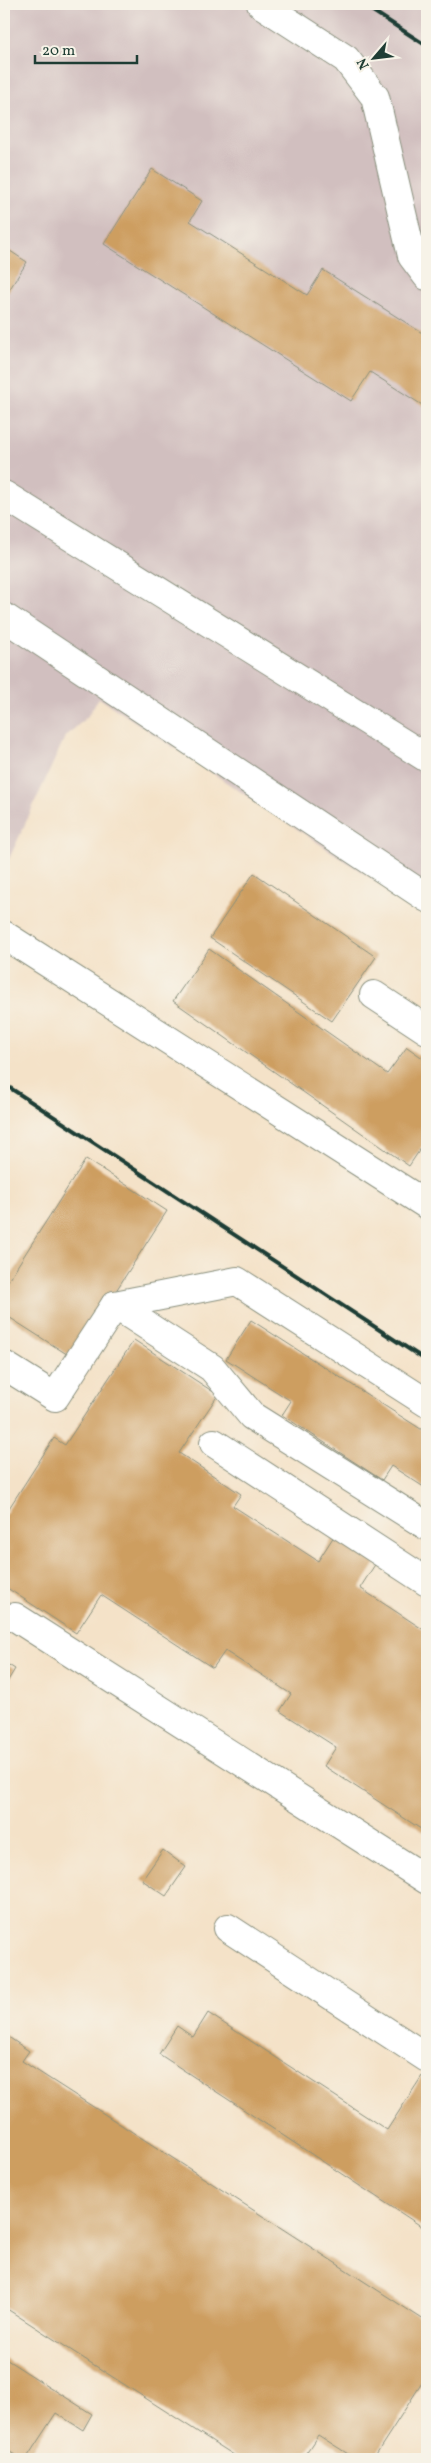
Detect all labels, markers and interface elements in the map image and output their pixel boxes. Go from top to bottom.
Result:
scale bar [35,32,138,64]
north arrow [348,32,398,82]
text: 20 m [42,41,75,62]
text: N [353,54,375,72]

